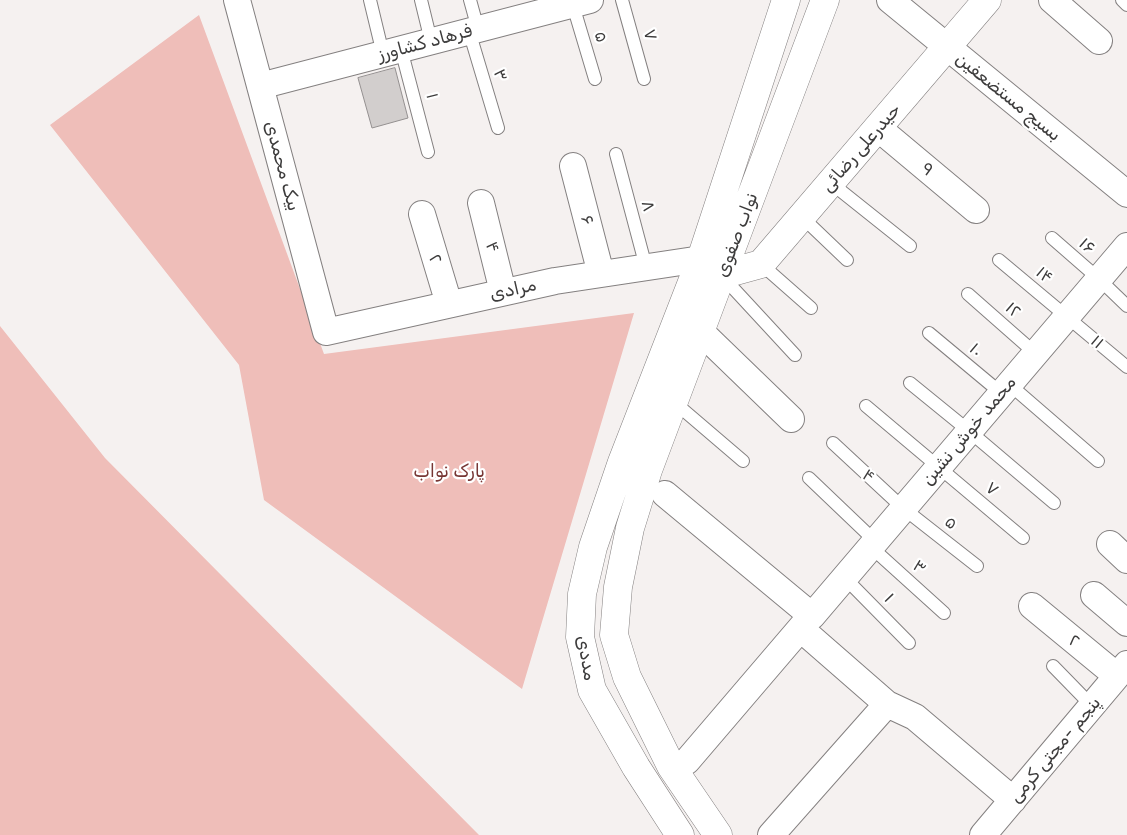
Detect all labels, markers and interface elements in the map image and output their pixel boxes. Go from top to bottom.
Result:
street label: فرهاد کشاورز [375,20,475,66]
street label: ۷ [638,27,662,43]
street label: ۵ [589,28,613,46]
street label: بسیج مستضعفین [951,48,1065,146]
street label: ۳ [488,66,512,84]
street label: ۱ [421,91,443,101]
street label: حیدرعلی رضائی [817,99,905,197]
street label: بیک محمدی [260,119,304,213]
street label: ۹ [916,157,938,181]
street label: نواب صفوی [711,190,763,280]
street label: ۸ [636,198,660,214]
street label: ۶ [575,213,599,227]
street label: ۱۶ [1074,233,1100,259]
street label: ۴ [480,239,504,255]
street label: ۲ [423,252,447,266]
street label: ۱۴ [1031,262,1057,288]
street label: مرادی [488,274,538,306]
street label: ۱۲ [1000,297,1026,323]
street label: ۱۱ [1086,330,1108,354]
street label: ۱۰ [965,338,987,362]
street label: محمد خوش نشین [917,372,1021,490]
park label: پارک نواب [413,461,485,483]
street label: ۴ [857,465,879,487]
street label: ۷ [981,477,1003,501]
street label: ۵ [940,511,962,535]
street label: ۳ [907,555,931,579]
street label: ۱ [879,589,899,607]
street label: ۲ [1064,630,1084,652]
street label: مددی [571,634,601,682]
street label: پنجم -مجتی کرمی [1004,693,1106,807]

